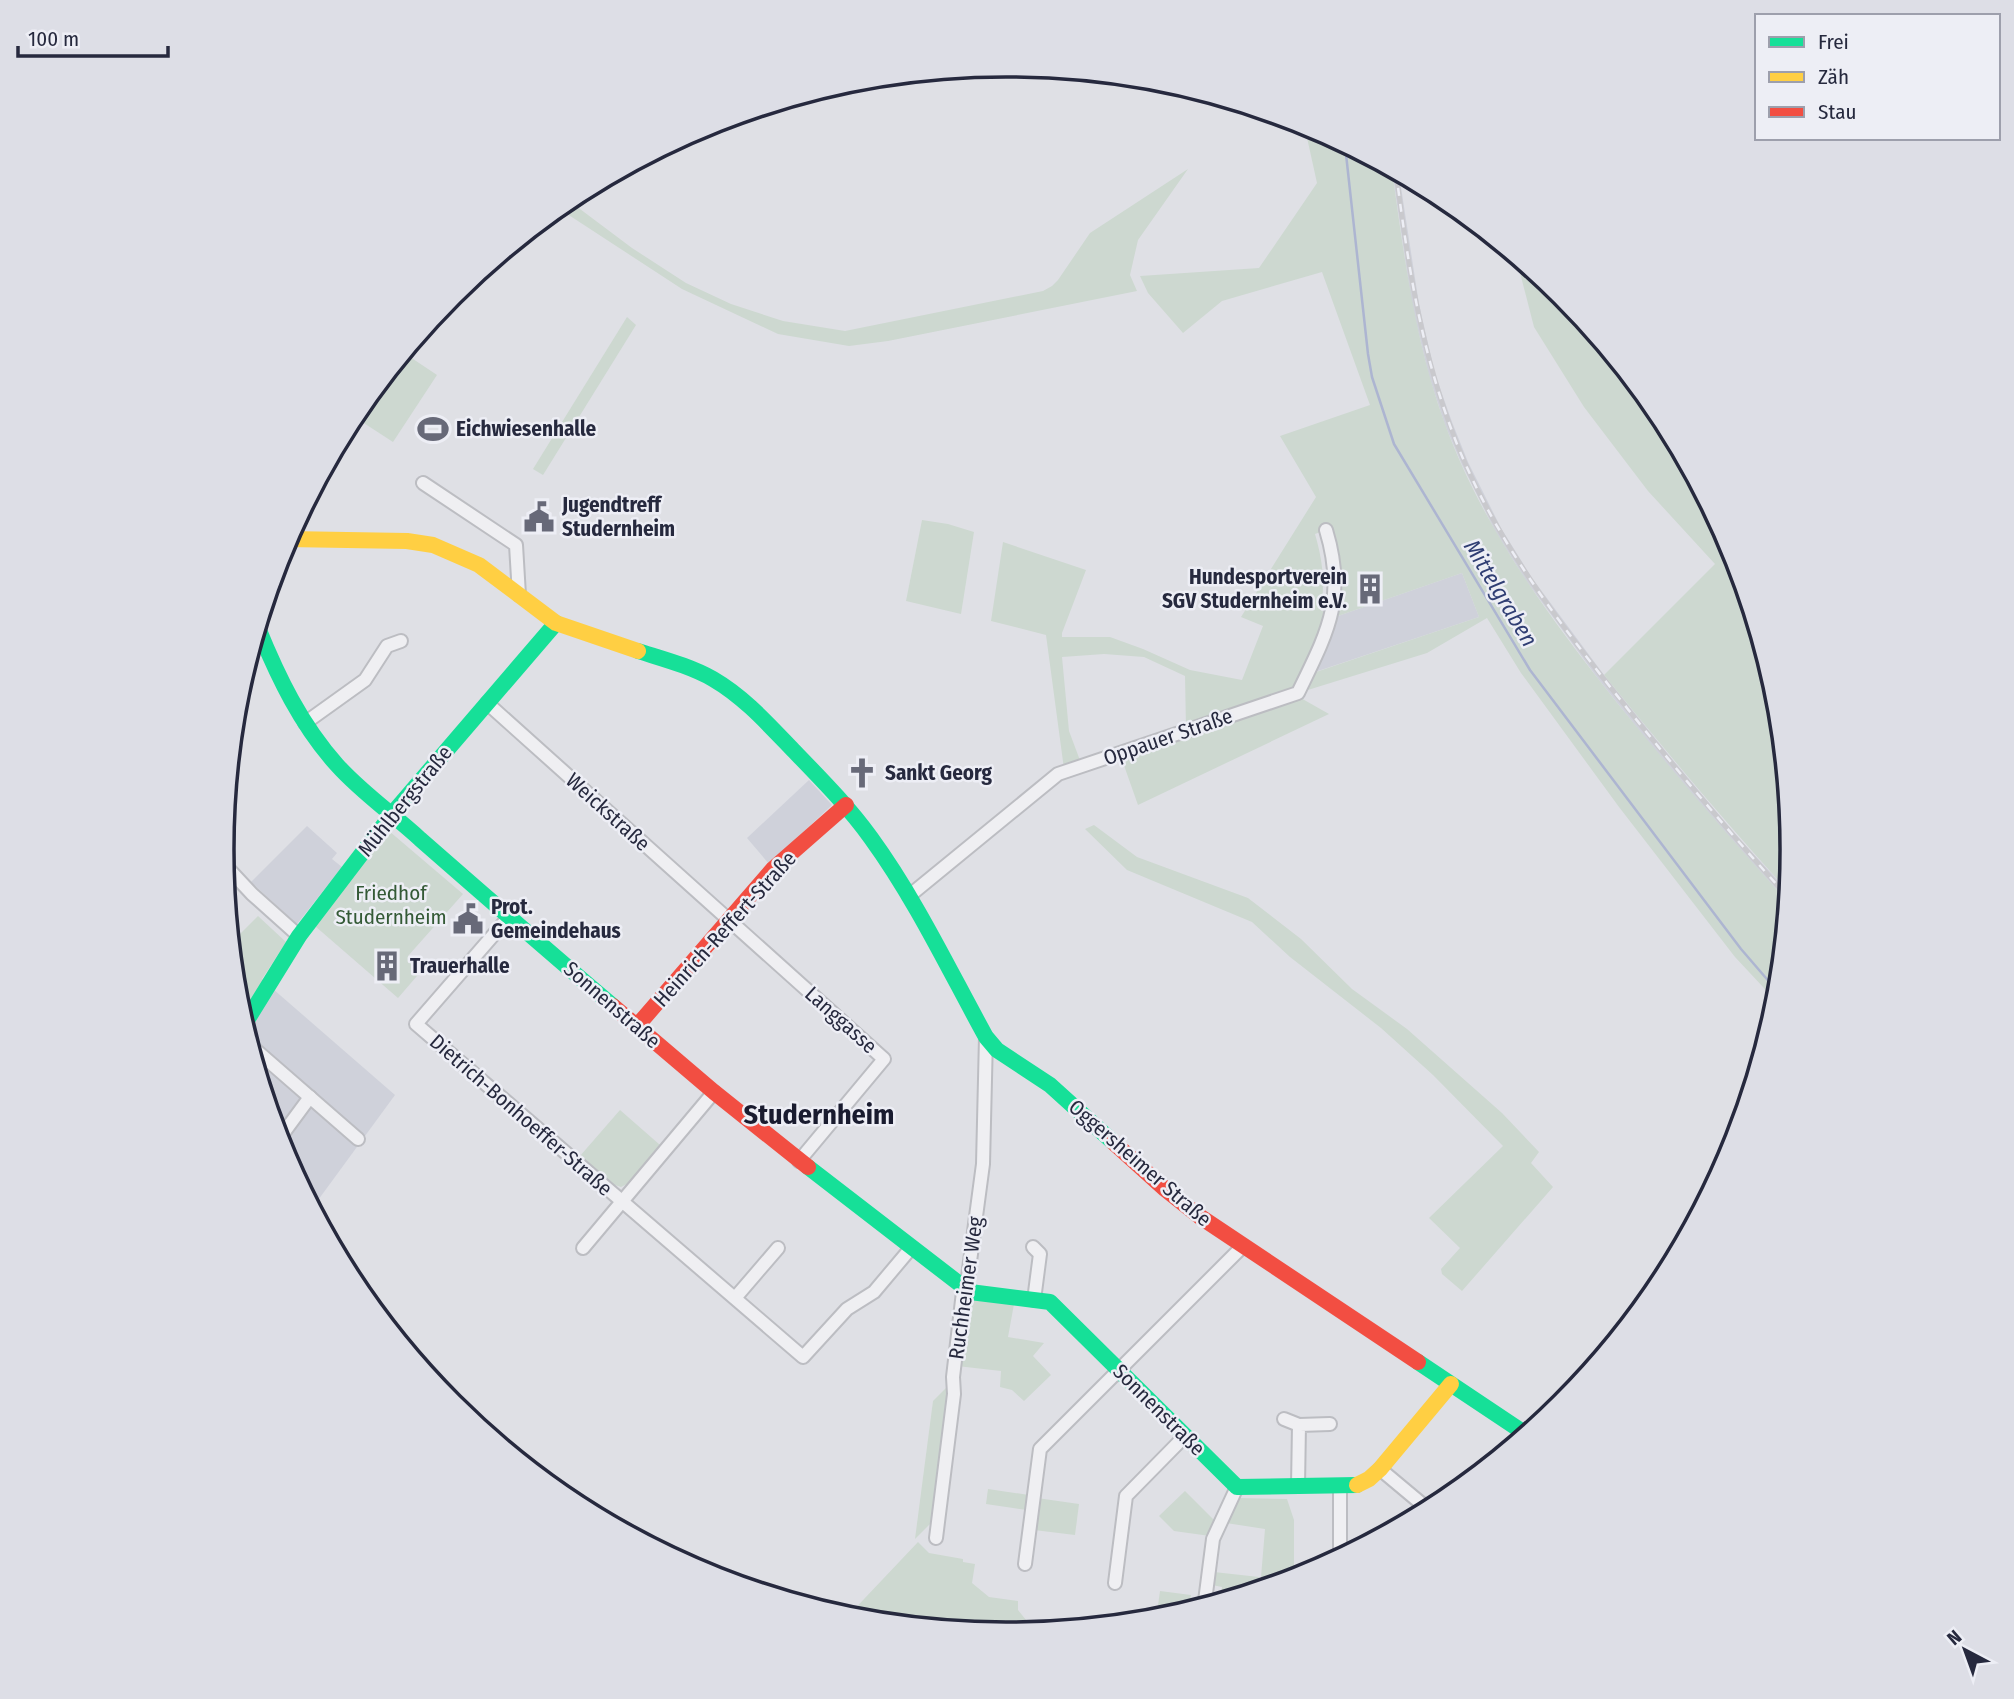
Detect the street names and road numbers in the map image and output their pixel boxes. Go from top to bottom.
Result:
street label: Oppauer Straße [1100,703,1236,771]
street label: Mühlbergstraße [352,740,458,862]
street label: Weickstraße [561,767,655,857]
street label: Heinrich-Reffert-Straße [648,846,802,1012]
street label: Sonnenstraße [558,956,666,1054]
street label: Langgasse [800,981,882,1059]
street label: Dietrich-Bonhoeffer-Straße [424,1029,618,1201]
street label: Oggersheimer Straße [1063,1094,1217,1232]
street label: Ruchheimer Weg [943,1215,989,1361]
street label: Sonnenstraße [1108,1359,1210,1461]

